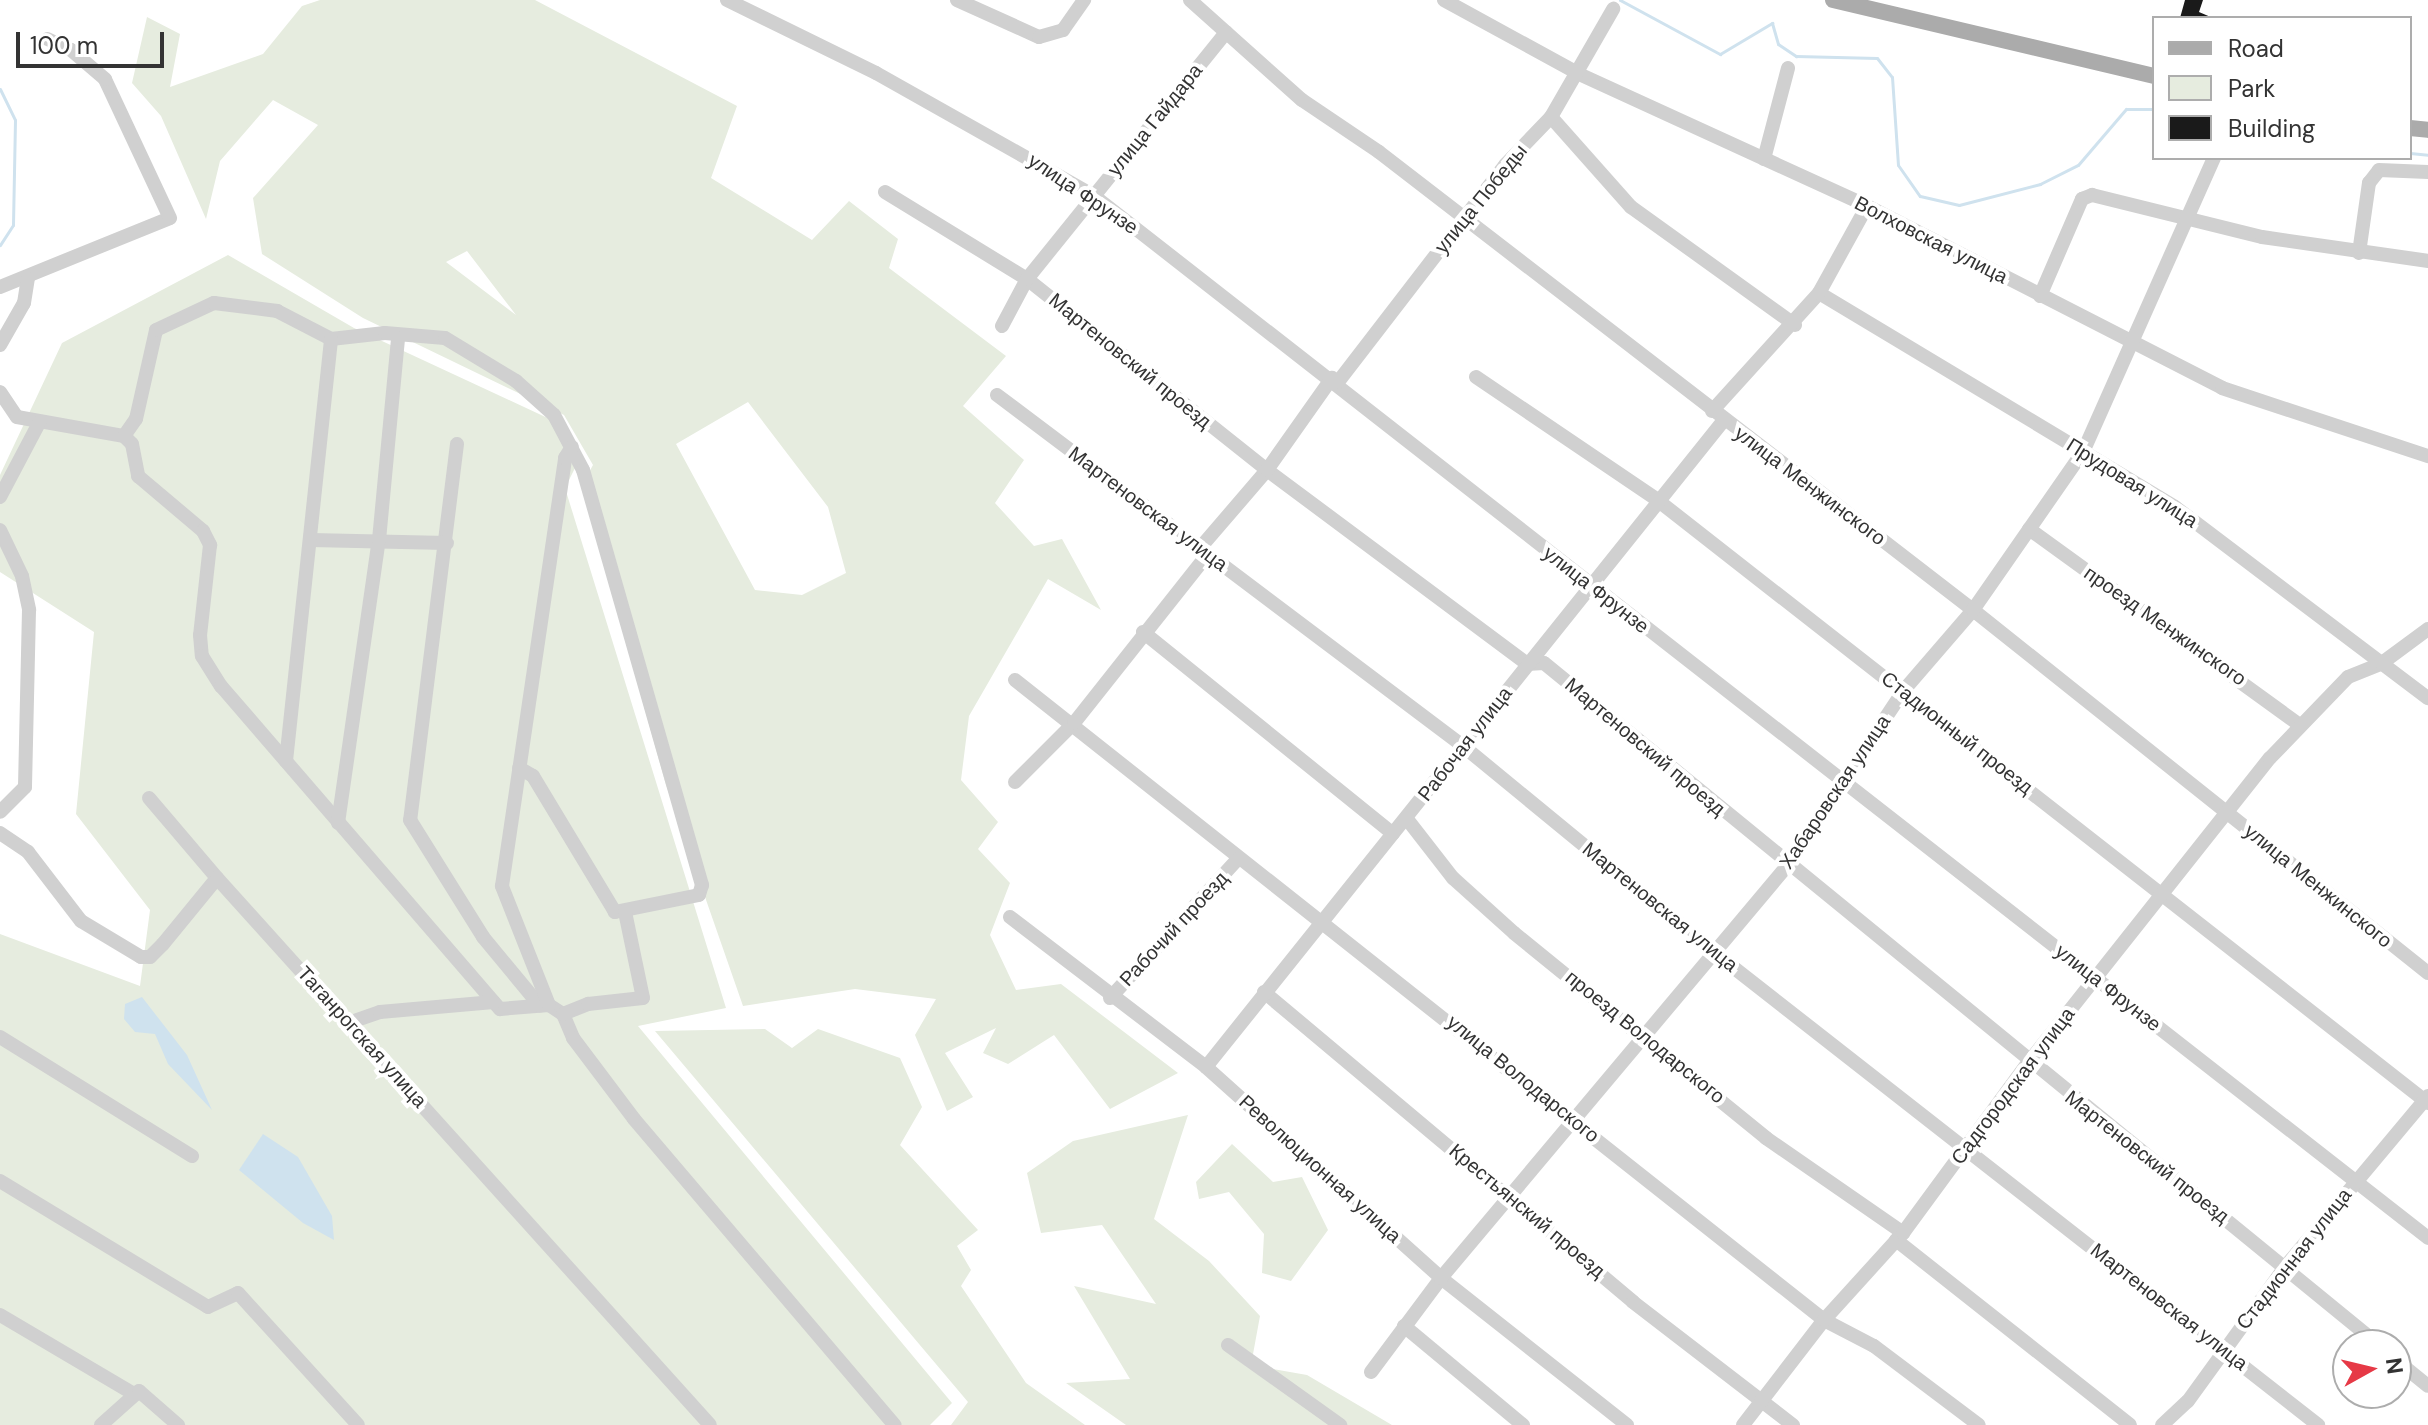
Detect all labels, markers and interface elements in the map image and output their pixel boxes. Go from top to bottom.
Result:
scale bar [20,16,168,66]
legend [2152,16,2412,160]
text: 100 m [30,30,98,61]
text: Road [2228,33,2284,64]
street label: улица Гайдара [1102,59,1208,181]
text: Park [2228,73,2275,104]
text: Building [2228,113,2315,144]
street label: улица Победы [1430,139,1532,259]
street label: улица Фрунзе [1023,148,1143,240]
street label: Волховская улица [1851,191,2011,289]
street label: Мартеновский проезд [1044,288,1216,434]
street label: улица Менжинского [1730,421,1890,551]
street label: Прудовая улица [2062,433,2202,533]
street label: Мартеновская улица [1064,441,1232,577]
street label: улица Фрунзе [1538,541,1654,639]
street label: проезд Менжинского [2079,561,2251,691]
street label: Стадионный проезд [1876,666,2038,800]
street label: Мартеновский проезд [1560,673,1730,821]
street label: Рабочая улица [1413,682,1517,806]
street label: Хабаровская улица [1775,710,1895,874]
street label: улица Менжинского [2239,819,2397,953]
street label: Мартеновская улица [1578,837,1742,977]
street label: Рабочий проезд [1115,867,1233,991]
street label: улица Фрунзе [2050,939,2166,1037]
street label: Таганрогская улица [292,961,432,1113]
street label: проезд Володарского [1560,965,1730,1109]
street label: Садгородская улица [1946,1003,2080,1169]
street label: улица Володарского [1442,1010,1604,1148]
street label: Мартеновский проезд [2060,1085,2234,1229]
street label: Революционная улица [1234,1090,1406,1248]
street label: Крестьянский проезд [1444,1139,1610,1283]
street label: Стадионная улица [2231,1184,2357,1334]
street label: Мартеновская улица [2086,1238,2252,1376]
north arrow [2332,1329,2412,1409]
text: N [2379,1356,2410,1376]

